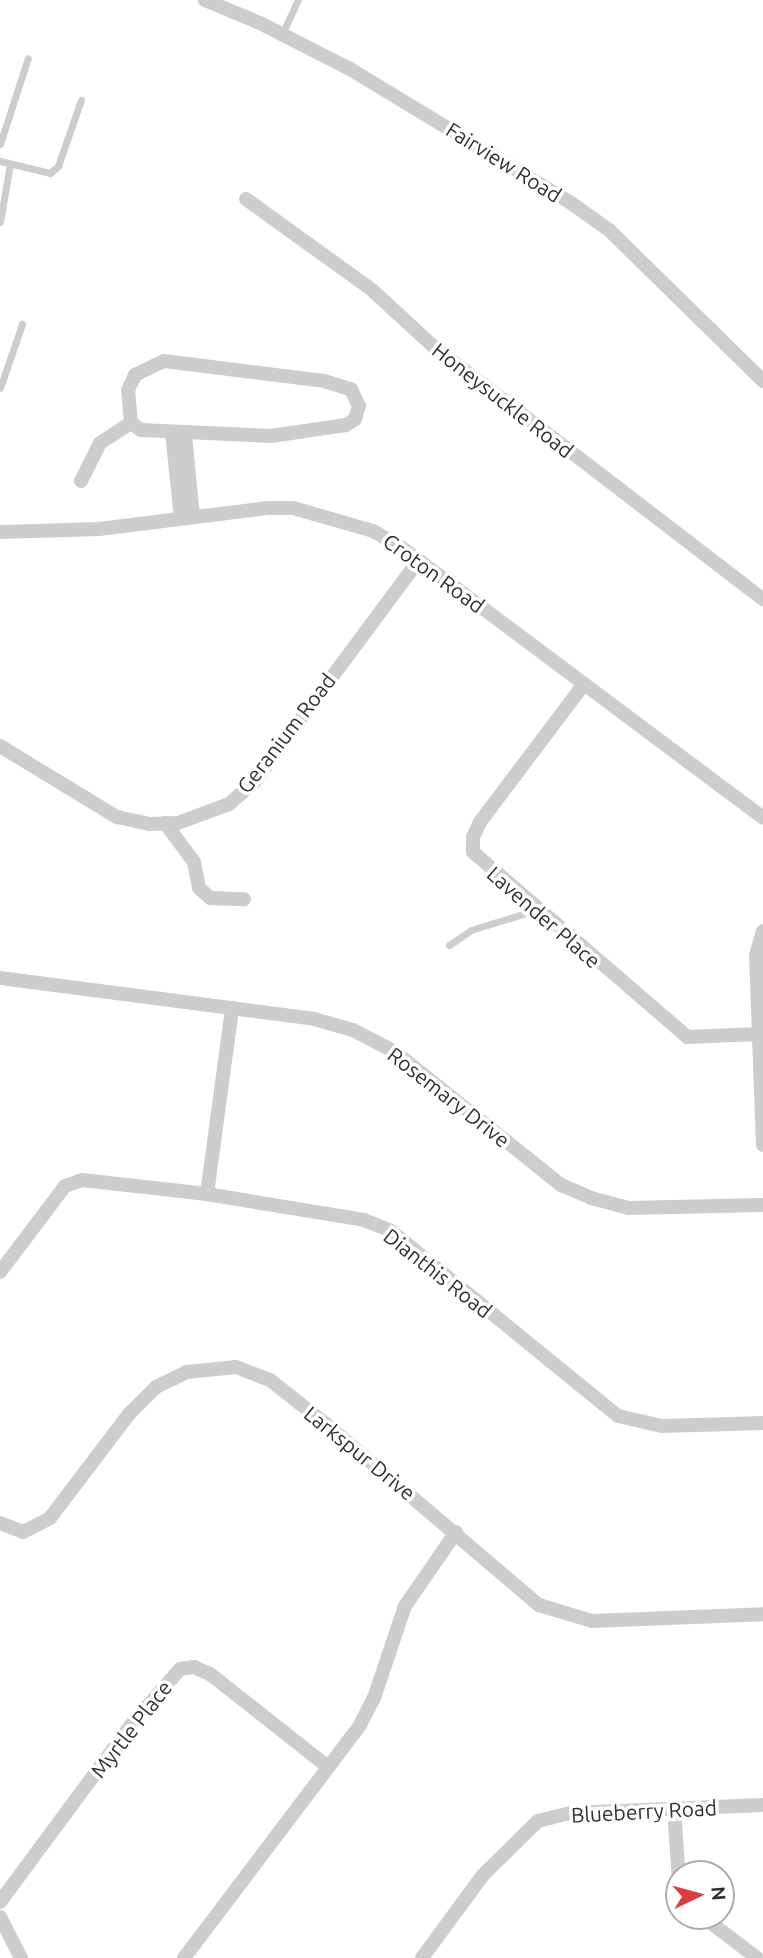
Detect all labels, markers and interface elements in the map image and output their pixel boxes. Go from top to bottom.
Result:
street label: Fairview Road [442,117,566,207]
street label: Honeysuckle Road [427,337,579,463]
street label: Croton Road [379,528,489,618]
street label: Geranium Road [232,668,340,798]
street label: Lavender Place [482,861,606,973]
street label: Rosemary Drive [383,1042,515,1152]
street label: Dianthis Road [379,1223,497,1323]
street label: Larkspur Drive [299,1400,421,1506]
street label: Myrtle Place [85,1675,177,1783]
street label: Blueberry Road [570,1795,718,1827]
north arrow [665,1860,735,1930]
text: N [707,1885,731,1901]

